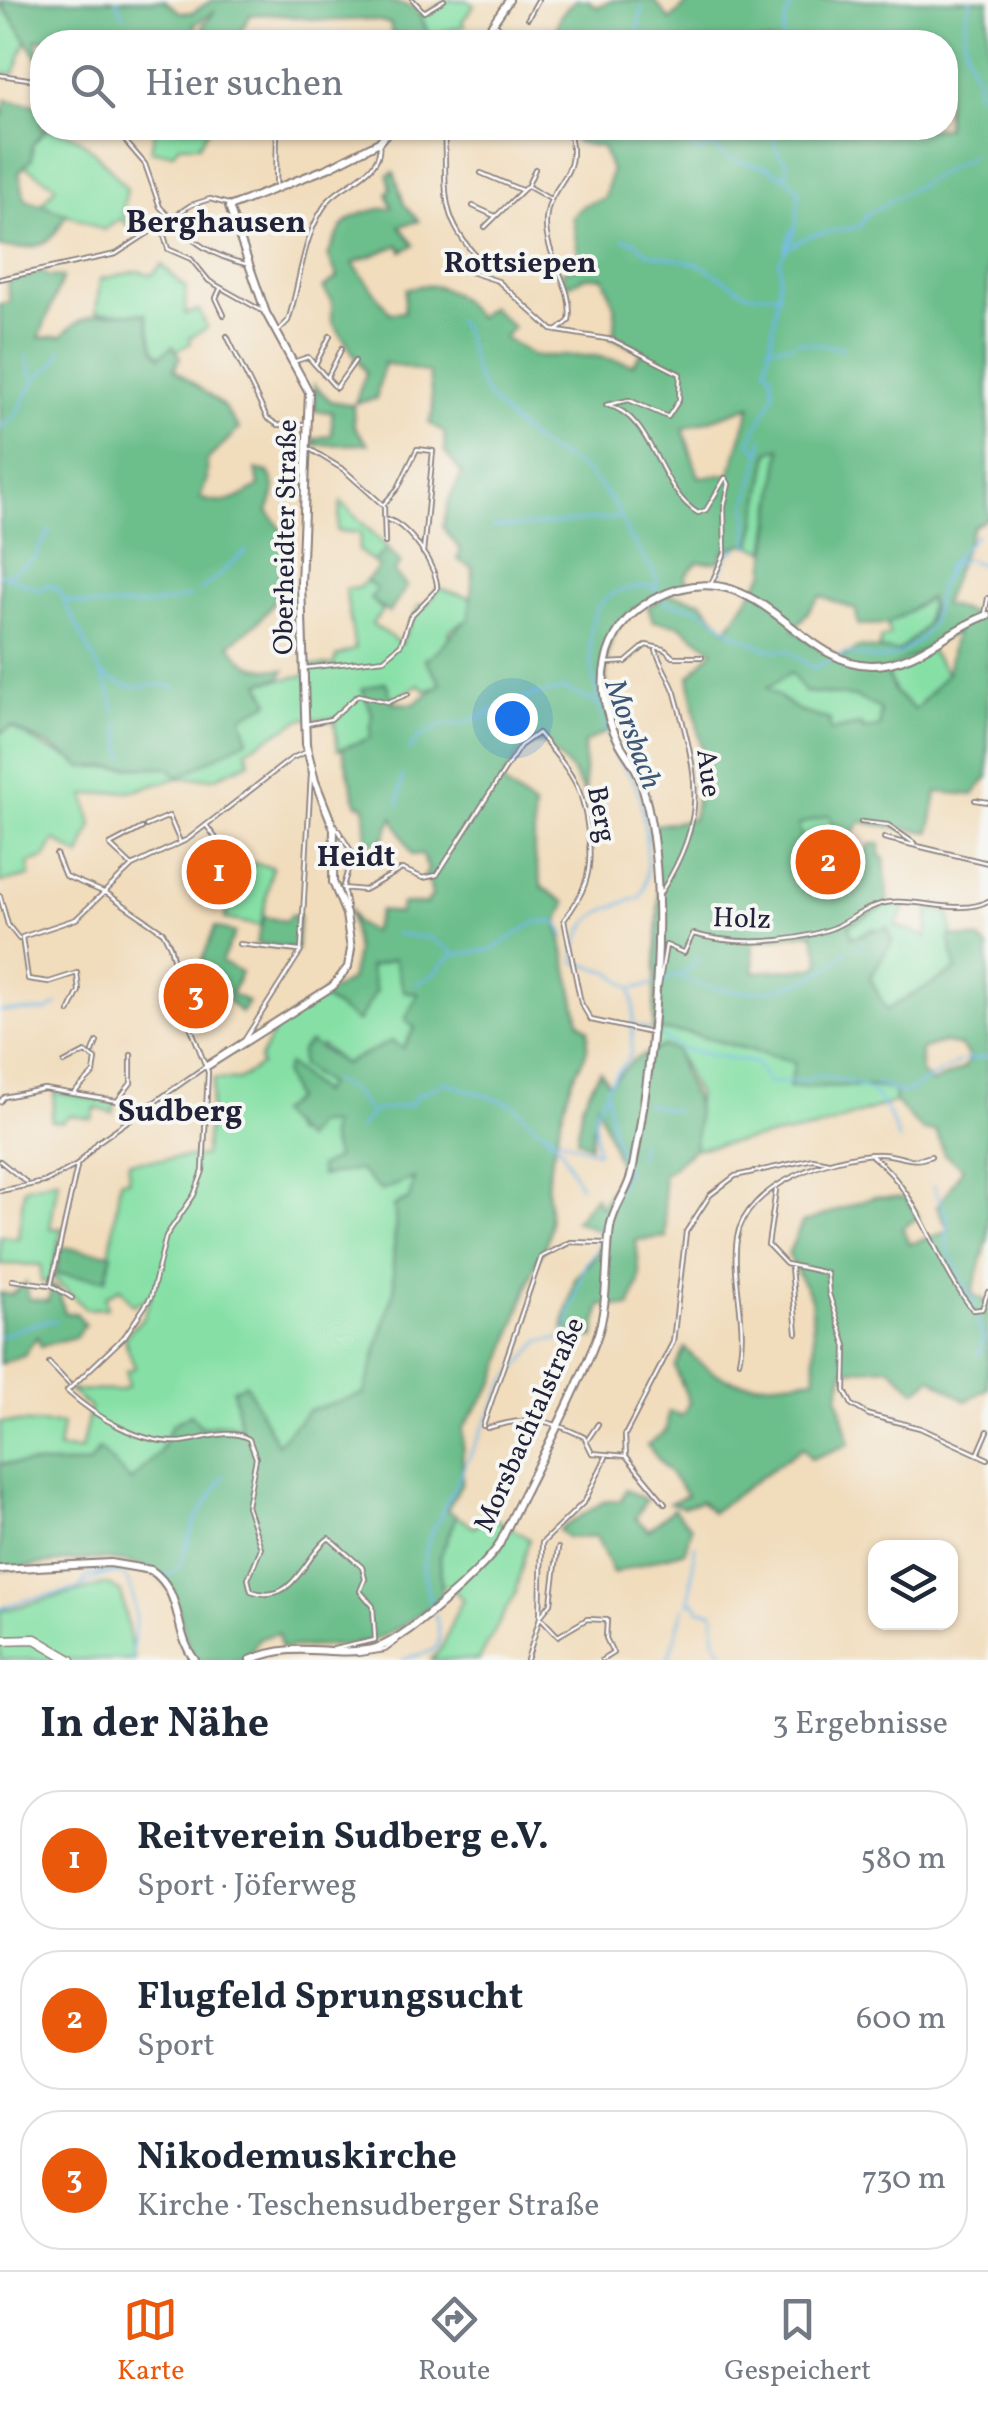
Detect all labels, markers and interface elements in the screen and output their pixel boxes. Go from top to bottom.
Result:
search box [30,30,958,140]
icon: search [65,58,120,113]
text: Hier suchen [145,59,344,112]
district label: Berghausen [126,202,306,246]
district label: Rottsiepen [443,243,597,285]
street label: Oberheidter Straße [265,419,308,655]
water label: Morsbach [593,673,671,796]
your location [487,693,538,744]
street label: Aue [685,747,730,800]
street label: Berg [576,783,625,846]
pin: 2 [796,824,860,900]
pin: 1 [186,834,252,910]
district label: Heidt [317,837,395,879]
street label: Holz [712,899,772,940]
pin: 3 [164,958,228,1034]
district label: Sudberg [117,1091,243,1135]
street label: Morsbachtalstraße [465,1311,595,1539]
map controls [868,1540,958,1630]
button: layers [868,1540,958,1630]
text: In der Nähe [40,1696,269,1755]
text: 3 Ergebnisse [772,1703,948,1747]
text: Reitverein Sudberg e.V. [137,1812,549,1865]
text: 1 [68,1838,81,1882]
text: 580 m [860,1838,946,1882]
text: Sport · Jöferweg [137,1865,357,1909]
text: Flugfeld Sprungsucht [137,1972,523,2025]
text: 2 [66,1998,83,2042]
text: 600 m [856,1998,946,2042]
text: Sport [137,2025,215,2069]
text: Nikodemuskirche [137,2132,457,2185]
text: 3 [66,2158,83,2202]
text: 730 m [862,2158,946,2202]
text: Kirche · Teschensudberger Straße [137,2185,600,2229]
tab: Karte [117,2292,184,2391]
tab: Route [418,2292,490,2391]
tab: Gespeichert [724,2292,871,2391]

